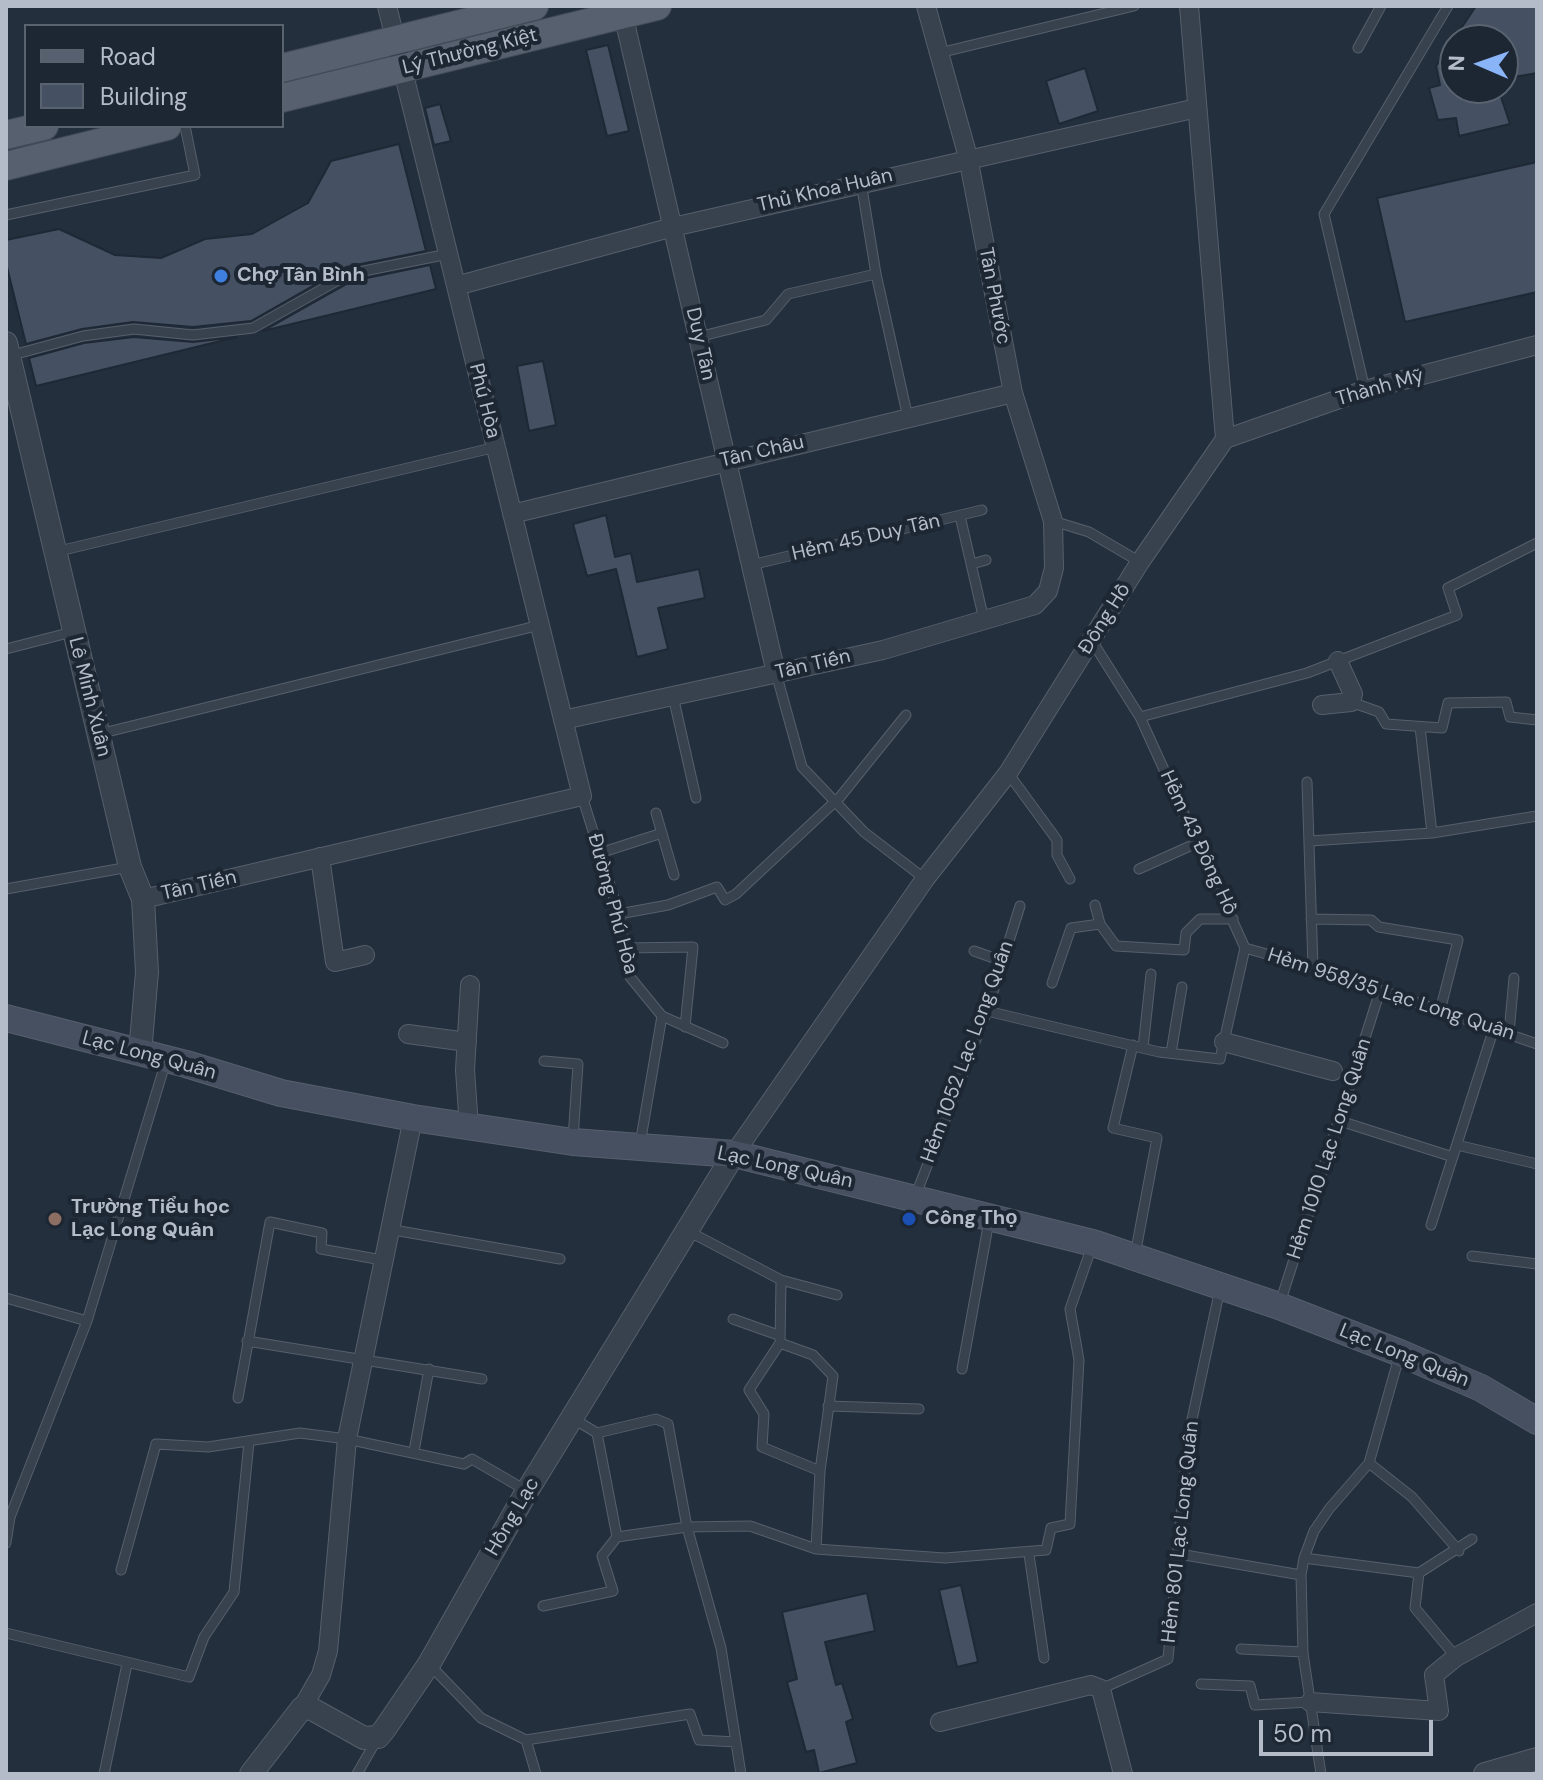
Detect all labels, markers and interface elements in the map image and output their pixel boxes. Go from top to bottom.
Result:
legend [24,24,284,128]
street label: Lý Thường Kiệt [400,24,540,80]
north arrow [1439,24,1519,104]
text: Road [100,41,156,72]
text: N [1442,55,1471,72]
text: Building [100,81,187,112]
street label: Thủ Khoa Huân [755,164,895,218]
street label: Tân Phước [973,245,1015,347]
place label: Chợ Tân Bình [237,264,365,288]
marker: Chợ Tân Bình [212,267,230,285]
street label: Duy Tân [680,305,720,383]
street label: Phú Hòa [463,361,505,441]
street label: Thành Mỹ [1334,364,1426,412]
street label: Tân Châu [718,431,806,473]
street label: Hẻm 45 Duy Tân [790,509,942,567]
street label: Đông Hồ [1074,579,1136,659]
street label: Lê Minh Xuân [63,635,115,759]
street label: Tân Tiến [773,645,853,685]
street label: Hẻm 43 Đông Hồ [1154,767,1242,919]
street label: Đường Phú Hòa [582,831,642,977]
street label: Tân Tiến [159,866,239,906]
street label: Hẻm 1052 Lạc Long Quân [917,938,1019,1166]
street label: Hẻm 958/35 Lạc Long Quân [1265,944,1517,1046]
street label: Lạc Long Quân [79,1027,219,1085]
street label: Hẻm 1010 Lạc Long Quân [1283,1036,1377,1262]
street label: Lạc Long Quân [715,1142,855,1194]
place label: Trường Tiểu học Lạc Long Quân [71,1196,230,1243]
place label: Công Thọ [925,1207,1017,1231]
marker: Trường Tiểu học Lạc Long Quân [46,1210,64,1228]
marker: Công Thọ [900,1210,918,1228]
street label: Lạc Long Quân [1336,1319,1472,1393]
street label: Hẻm 801 Lạc Long Quân [1157,1420,1205,1644]
street label: Hồng Lạc [481,1474,545,1560]
scale bar [1263,1704,1437,1754]
text: 50 m [1273,1718,1332,1749]

